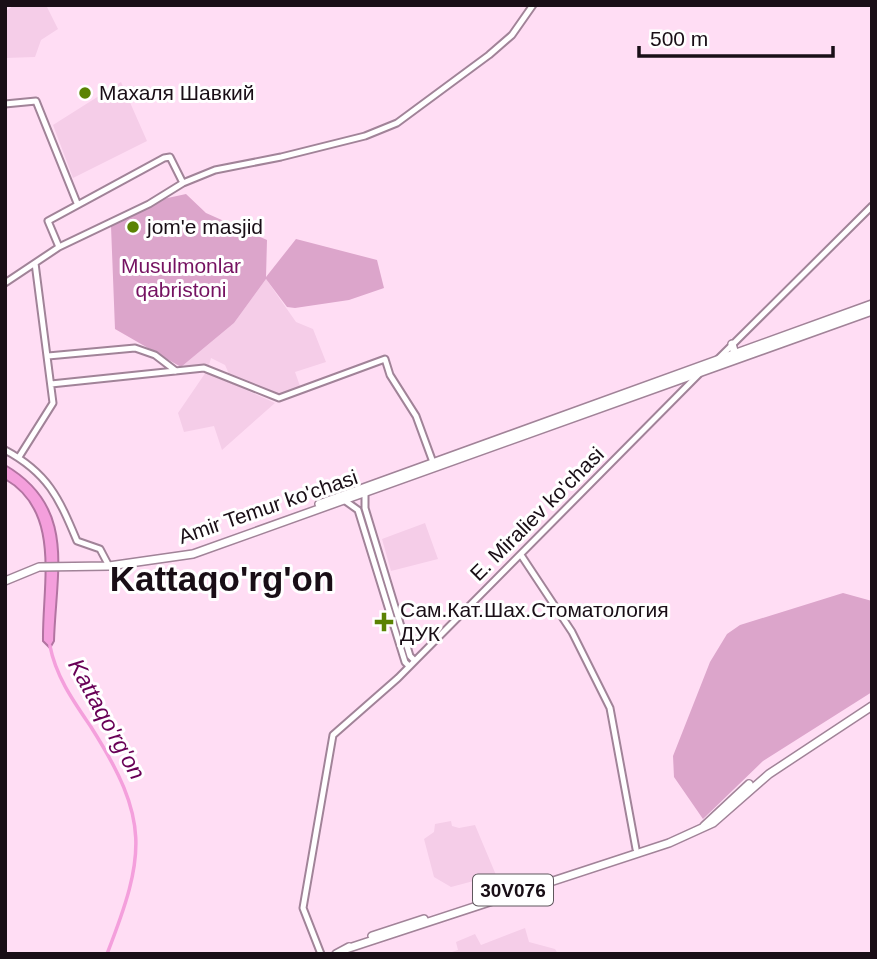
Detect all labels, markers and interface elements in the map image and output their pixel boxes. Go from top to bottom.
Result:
scale bar [639,14,833,58]
text: 500 m [650,27,708,50]
place label: Махаля Шавкий [99,81,255,104]
marker: Махаля Шавкий [77,85,93,101]
place label: jom'e masjid [146,215,263,238]
marker: jom'e masjid [125,219,141,235]
park label: Musulmonlar qabristoni [121,254,241,301]
street label: E. Miraliev ko'chasi [465,442,608,585]
street label: Amir Temur ko'chasi [175,465,360,548]
district label: Kattaqo'rg'on [110,559,334,598]
place label: Сам.Кат.Шах.Стоматология ДУК [400,598,669,645]
marker: Сам.Кат.Шах.Стоматология ДУК [374,612,394,632]
water label: Kattaqo'rg'on [63,654,151,784]
road number: 30V076 [473,874,553,906]

